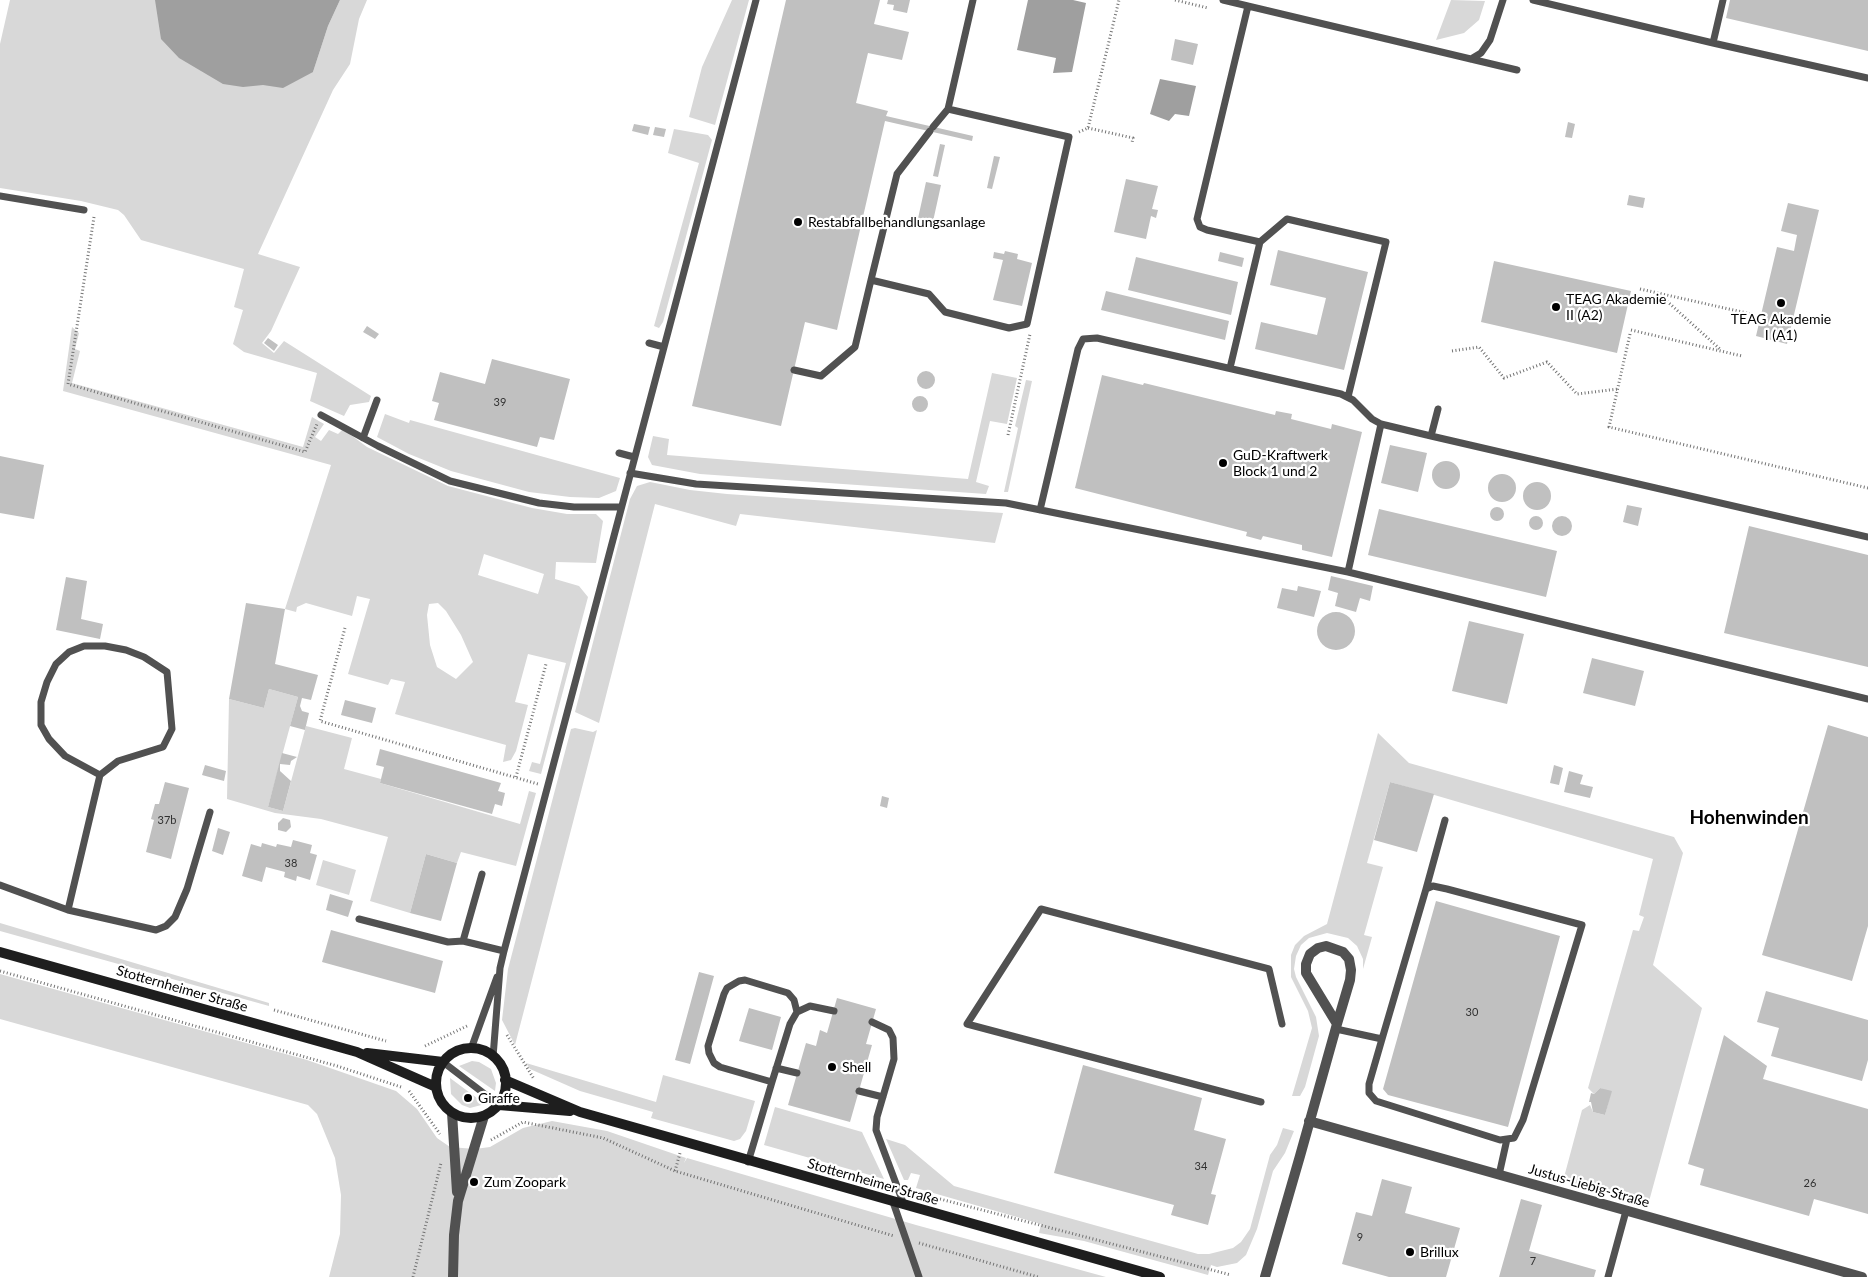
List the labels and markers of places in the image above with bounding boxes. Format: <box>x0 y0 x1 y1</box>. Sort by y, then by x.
place label: Restabfallbehandlungsanlage <box>808 214 985 230</box>
marker: Restabfallbehandlungsanlage <box>792 216 804 228</box>
place label: TEAG Akademie II (A2) <box>1566 291 1666 324</box>
marker: TEAG Akademie I (A1) <box>1775 297 1787 309</box>
marker: TEAG Akademie II (A2) <box>1550 301 1562 313</box>
place label: TEAG Akademie I (A1) <box>1731 311 1831 344</box>
place label: GuD-Kraftwerk Block 1 und 2 <box>1233 447 1328 480</box>
marker: GuD-Kraftwerk Block 1 und 2 <box>1217 457 1229 469</box>
place label: Shell <box>842 1059 871 1075</box>
marker: Shell <box>826 1061 838 1073</box>
place label: Giraffe <box>478 1090 520 1106</box>
marker: Giraffe <box>462 1092 474 1104</box>
place label: Zum Zoopark <box>484 1174 566 1190</box>
marker: Zum Zoopark <box>468 1176 480 1188</box>
place label: Brillux <box>1420 1244 1459 1260</box>
marker: Brillux <box>1404 1246 1416 1258</box>

